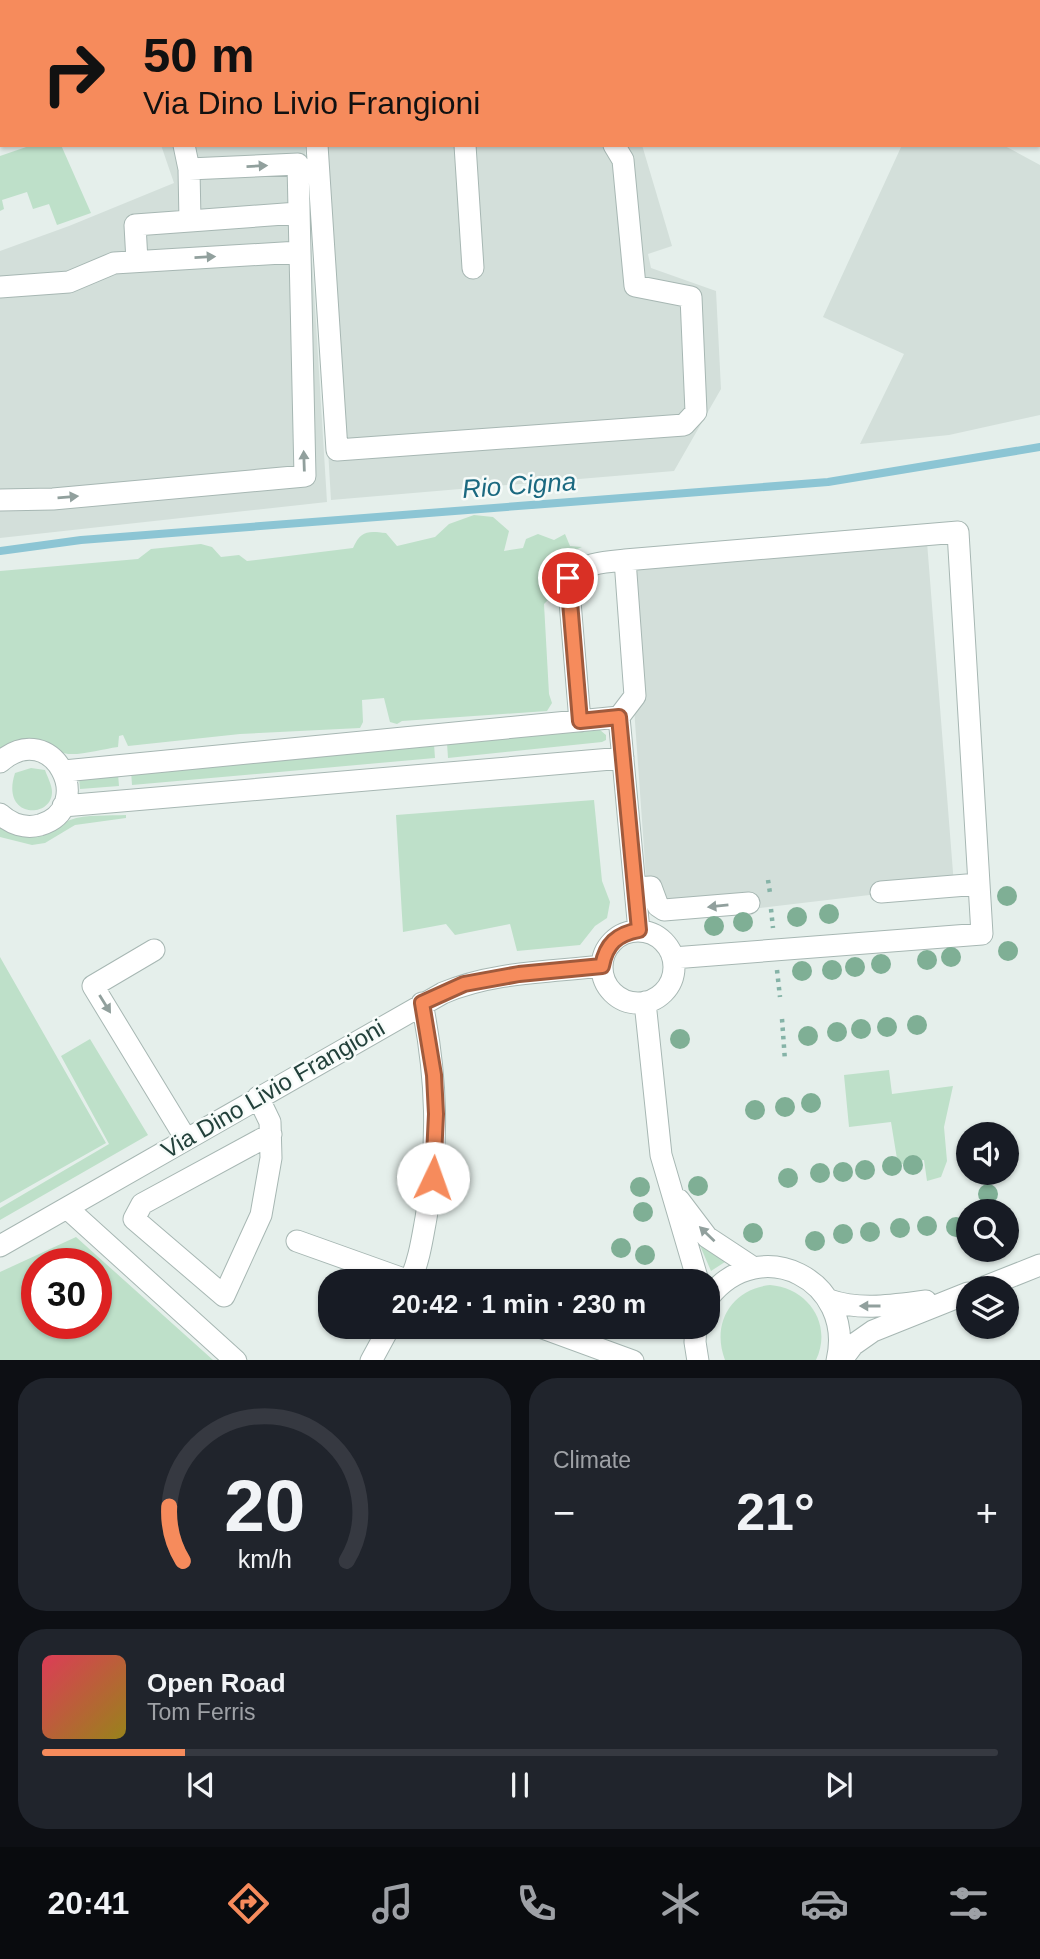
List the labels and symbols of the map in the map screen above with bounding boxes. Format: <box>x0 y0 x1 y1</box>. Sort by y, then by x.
one-way arrow <box>246 160 268 171</box>
one-way arrow <box>194 251 216 262</box>
one-way arrow <box>299 450 310 472</box>
water label: Rio Cigna <box>461 466 577 504</box>
one-way arrow <box>57 491 79 502</box>
pin <box>538 548 598 608</box>
one-way arrow <box>707 901 729 912</box>
one-way arrow <box>98 995 111 1014</box>
street label: Via Dino Livio Frangioni <box>156 1014 389 1164</box>
position arrow <box>396 1141 470 1215</box>
one-way arrow <box>699 1226 716 1243</box>
speed limit sign: 30 <box>21 1248 112 1339</box>
one-way arrow <box>858 1300 880 1312</box>

